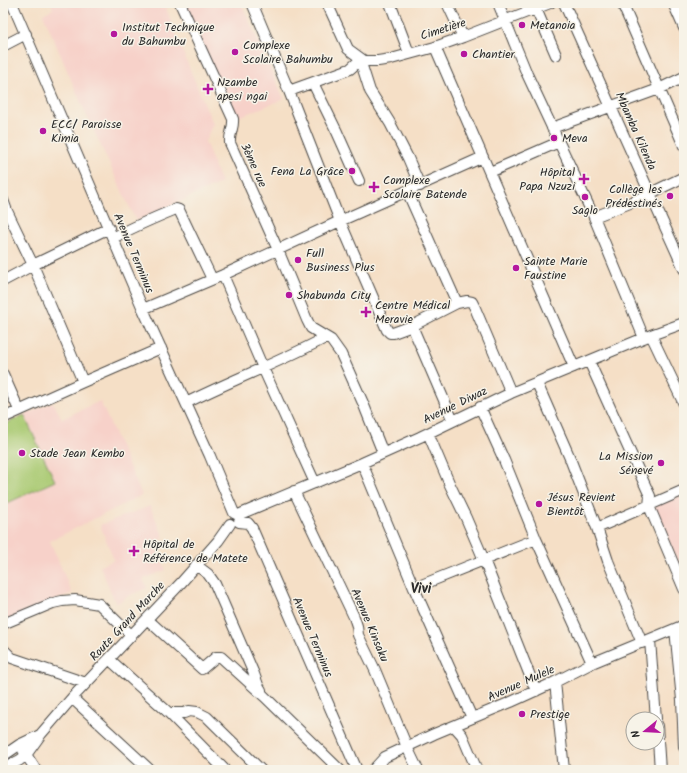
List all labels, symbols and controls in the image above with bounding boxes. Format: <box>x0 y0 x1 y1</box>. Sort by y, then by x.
street label: Cimetière <box>418 13 469 46</box>
place label: Metanoia <box>530 16 576 35</box>
place label: Institut Technique du Bahumbu <box>122 18 215 51</box>
marker: Metanoia <box>517 20 527 30</box>
marker: Institut Technique du Bahumbu <box>109 29 119 39</box>
place label: Complexe Scolaire Bahumbu <box>243 36 333 69</box>
place label: Chantier <box>472 45 516 64</box>
marker: Complexe Scolaire Bahumbu <box>230 47 240 57</box>
marker: Chantier <box>459 49 469 59</box>
place label: Nzambe apesi ngai <box>217 73 268 106</box>
marker: Nzambe apesi ngai <box>202 83 214 95</box>
street label: Mbamba Kilenda <box>610 89 661 174</box>
place label: ECC/ Paroisse Kimia <box>51 115 122 148</box>
marker: ECC/ Paroisse Kimia <box>38 126 48 136</box>
place label: Meva <box>562 129 588 148</box>
marker: Meva <box>549 133 559 143</box>
street label: 3ème rue <box>235 140 272 191</box>
place label: Fena La Grâce <box>271 162 345 181</box>
place label: Hôpital Papa Nzuzi <box>519 163 576 196</box>
marker: Fena La Grâce <box>347 166 357 176</box>
place label: Complexe Scolaire Batende <box>383 171 467 204</box>
marker: Hôpital Papa Nzuzi <box>578 173 590 185</box>
place label: Collège les Prédestinés <box>605 180 662 213</box>
marker: Complexe Scolaire Batende <box>368 181 380 193</box>
marker: Collège les Prédestinés <box>665 191 675 201</box>
marker: Saglo <box>580 192 590 202</box>
place label: Saglo <box>572 201 598 220</box>
street label: Avenue Terminus <box>108 210 159 296</box>
place label: Full Business Plus <box>306 244 375 277</box>
place label: Sainte Marie Faustine <box>524 252 588 285</box>
marker: Full Business Plus <box>293 255 303 265</box>
marker: Sainte Marie Faustine <box>511 263 521 273</box>
place label: Shabunda City <box>297 286 371 305</box>
marker: Shabunda City <box>284 290 294 300</box>
place label: Centre Médical Meravie <box>375 296 450 329</box>
marker: Centre Médical Meravie <box>360 306 372 318</box>
street label: Avenue Diwaz <box>420 382 491 429</box>
place label: Stade Jean Kembo <box>30 444 124 463</box>
place label: La Mission Sénevé <box>599 447 654 480</box>
marker: Stade Jean Kembo <box>17 448 27 458</box>
marker: La Mission Sénevé <box>656 458 666 468</box>
place label: Jésus Revient Bientôt <box>547 488 616 521</box>
marker: Jésus Revient Bientôt <box>534 499 544 509</box>
place label: Hôpital de Référence de Matete <box>143 535 248 568</box>
marker: Hôpital de Référence de Matete <box>128 545 140 557</box>
street label: Route Grand Marche <box>85 577 170 666</box>
district label: Vivi <box>411 578 432 600</box>
street label: Avenue Kinsaku <box>345 585 394 665</box>
street label: Avenue Terminus <box>287 594 338 680</box>
street label: Avenue Mulele <box>484 660 559 707</box>
place label: Prestige <box>530 705 570 724</box>
marker: Prestige <box>517 709 527 719</box>
north arrow <box>625 711 665 751</box>
text: N <box>627 728 646 740</box>

